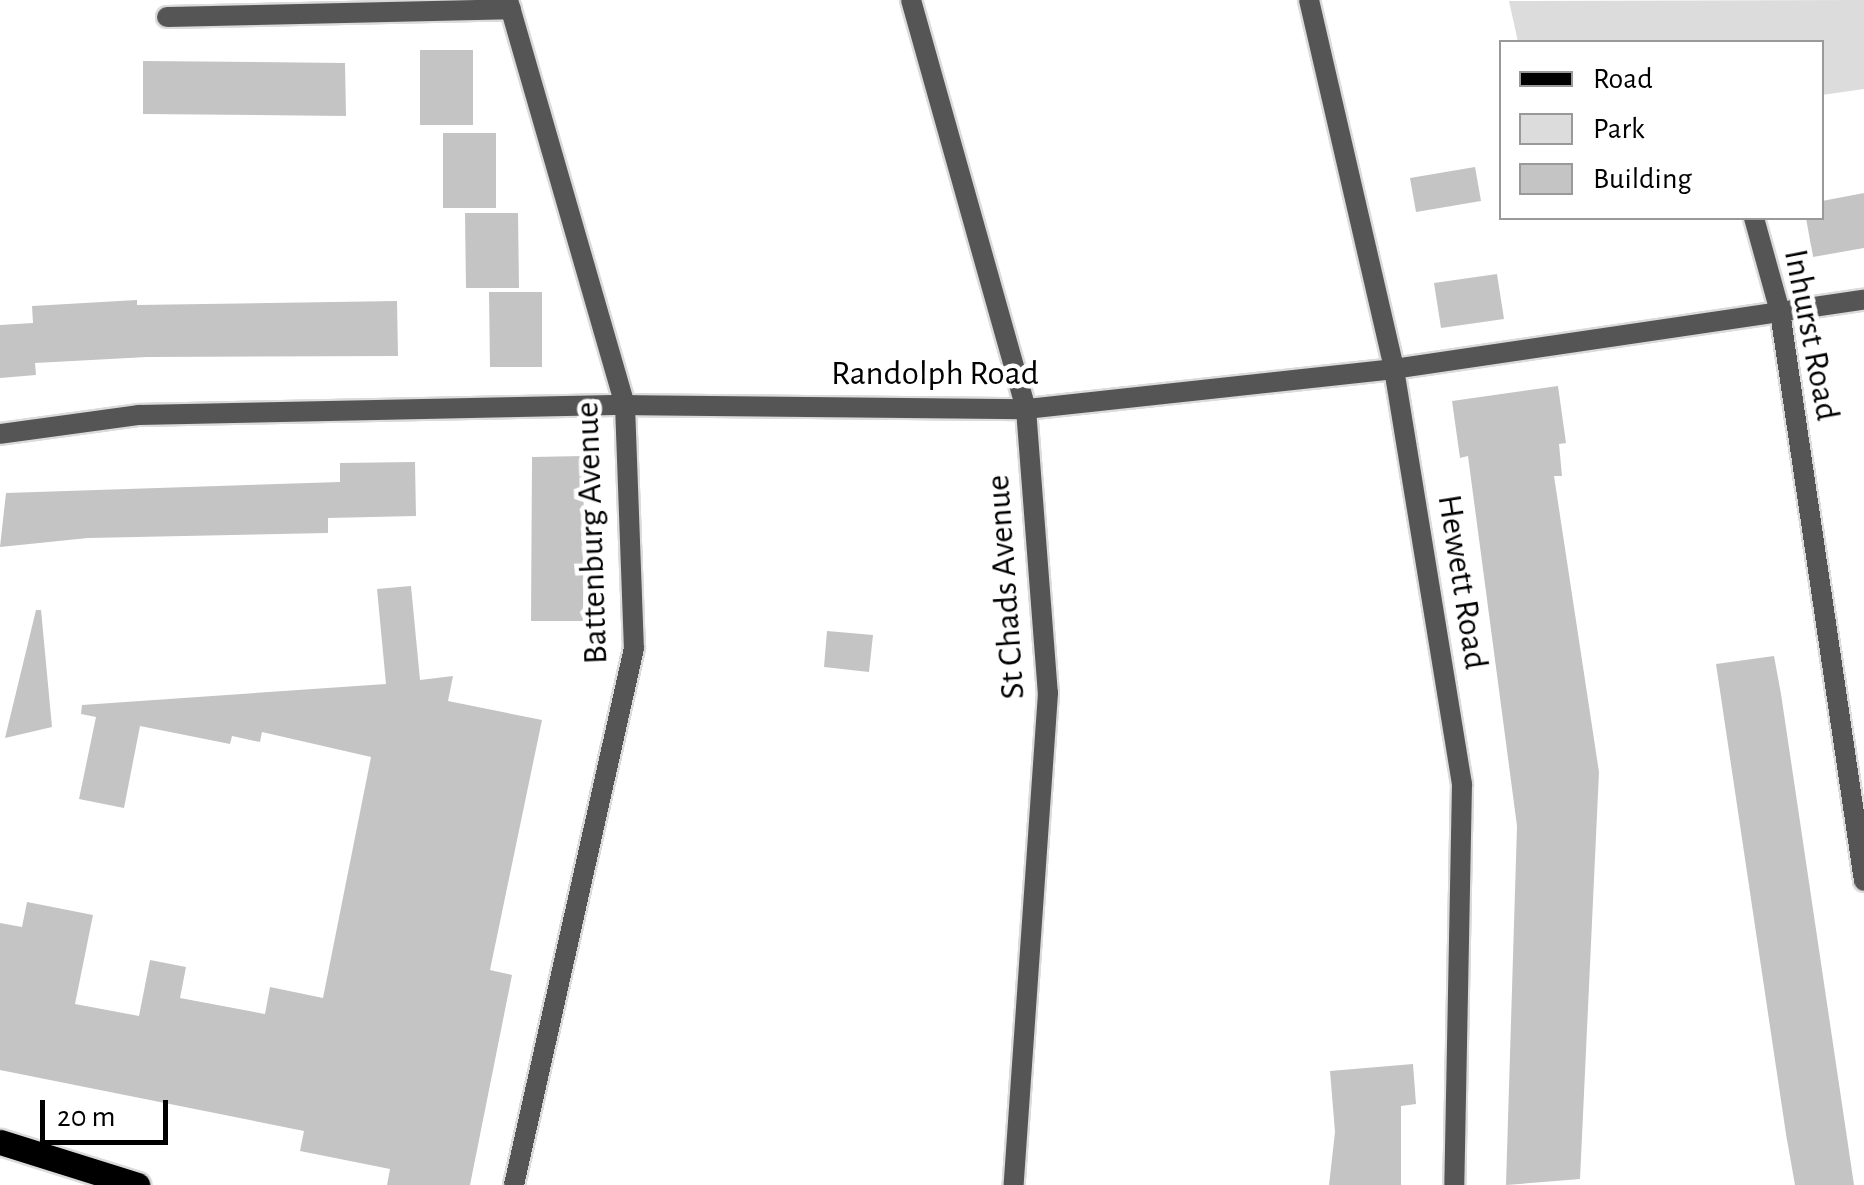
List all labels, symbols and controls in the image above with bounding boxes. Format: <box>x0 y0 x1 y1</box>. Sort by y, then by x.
legend <box>1499 40 1824 220</box>
text: Road <box>1593 64 1653 94</box>
text: Park <box>1593 114 1645 144</box>
text: Building <box>1593 164 1692 194</box>
street label: Inhurst Road <box>1774 246 1848 424</box>
street label: Randolph Road <box>831 353 1039 395</box>
street label: Battenburg Avenue <box>566 401 618 665</box>
street label: St Chads Avenue <box>977 473 1035 701</box>
street label: Hewett Road <box>1427 492 1497 672</box>
scale bar <box>45 1080 172 1142</box>
text: 20 m <box>57 1102 115 1132</box>

